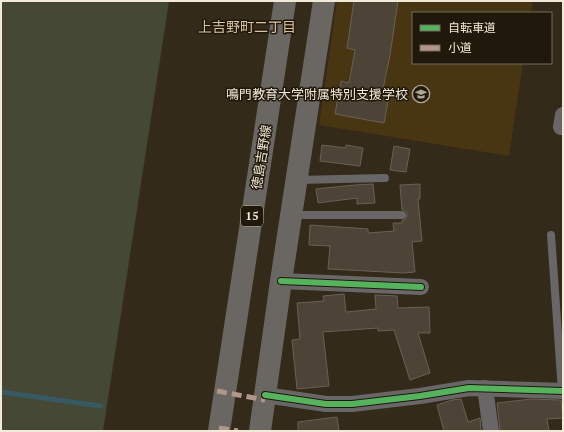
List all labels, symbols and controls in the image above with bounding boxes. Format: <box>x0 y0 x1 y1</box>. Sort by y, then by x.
legend <box>412 12 552 64</box>
district label: 上吉野町二丁目 <box>198 17 296 36</box>
text: 自転車道 <box>448 20 496 35</box>
text: 小道 <box>448 40 472 55</box>
school or university icon: 鳴門教育大学附属特別支援学校 <box>411 84 431 104</box>
place label: 鳴門教育大学附属特別支援学校 <box>226 85 408 103</box>
street label: 徳島吉野線 <box>247 123 275 191</box>
road number: 15 <box>241 206 263 226</box>

